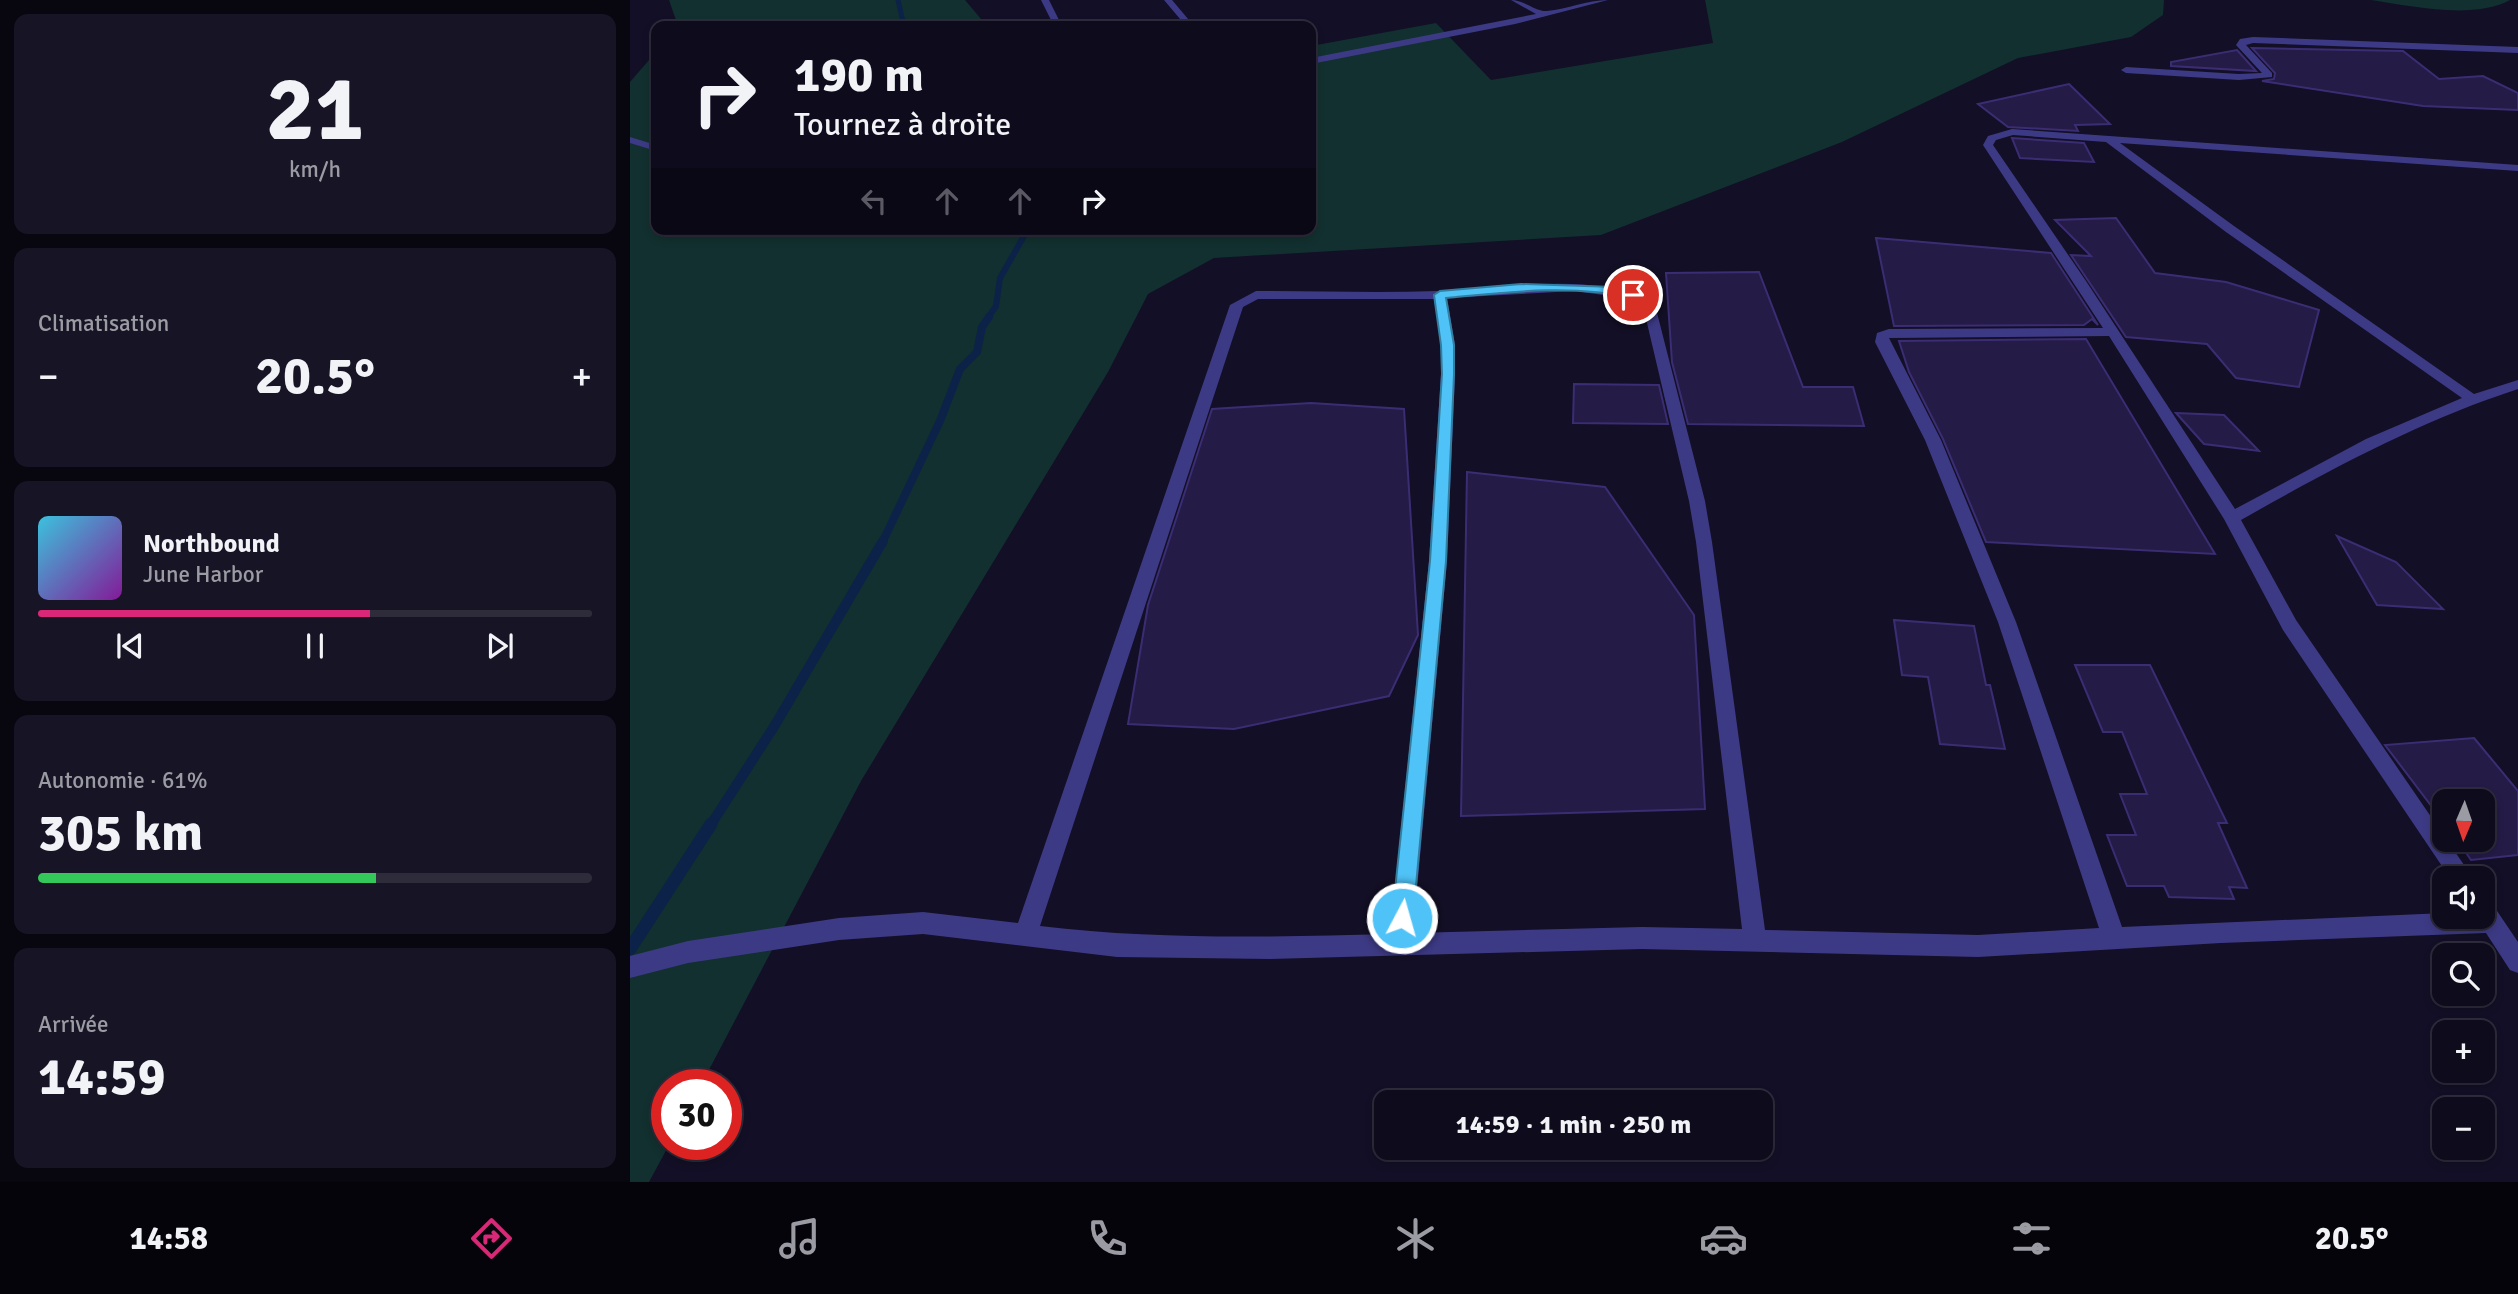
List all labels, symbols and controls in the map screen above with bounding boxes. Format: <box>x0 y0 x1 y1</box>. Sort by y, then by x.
text: 190 m <box>794 45 924 105</box>
icon: right <box>679 49 770 140</box>
text: 21 <box>266 53 364 166</box>
text: Tournez à droite <box>794 105 1011 144</box>
text: km/h <box>289 155 341 184</box>
icon: left <box>855 182 893 220</box>
icon: ahead <box>928 182 966 220</box>
icon: ahead <box>1001 182 1039 220</box>
icon: right <box>1074 182 1112 220</box>
pin <box>1603 265 1663 325</box>
icon: arrive <box>1614 276 1652 314</box>
text: Climatisation <box>38 309 169 338</box>
text: 20.5° <box>255 344 375 408</box>
text: − <box>38 353 59 400</box>
text: + <box>571 353 592 400</box>
text: Northbound <box>143 528 280 560</box>
text: June Harbor <box>143 560 263 589</box>
icon: previous <box>111 627 149 665</box>
icon: pause <box>296 627 334 665</box>
icon: next <box>481 627 519 665</box>
text: Autonomie · 61% <box>38 766 208 795</box>
north arrow <box>2432 789 2496 852</box>
map controls <box>2432 789 2495 1160</box>
text: 305 km <box>38 801 203 865</box>
button: sound <box>2432 866 2495 929</box>
position arrow <box>1365 881 1439 955</box>
button: search <box>2432 943 2495 1006</box>
text: Arrivée <box>38 1010 109 1039</box>
button: + <box>2432 1020 2495 1083</box>
text: 14:59 <box>38 1045 166 1109</box>
speed limit sign: 30 <box>651 1069 742 1160</box>
button: − <box>2432 1097 2495 1160</box>
text: 14:59 · 1 min · 250 m <box>1456 1109 1691 1141</box>
icon: directions <box>467 1214 516 1263</box>
icon: music <box>775 1214 824 1263</box>
icon: phone <box>1083 1214 1132 1263</box>
icon: climate <box>1391 1214 1440 1263</box>
icon: car <box>1699 1214 1748 1263</box>
icon: filters <box>2007 1214 2056 1263</box>
text: 14:58 <box>129 1219 208 1258</box>
text: 20.5° <box>2315 1219 2389 1258</box>

